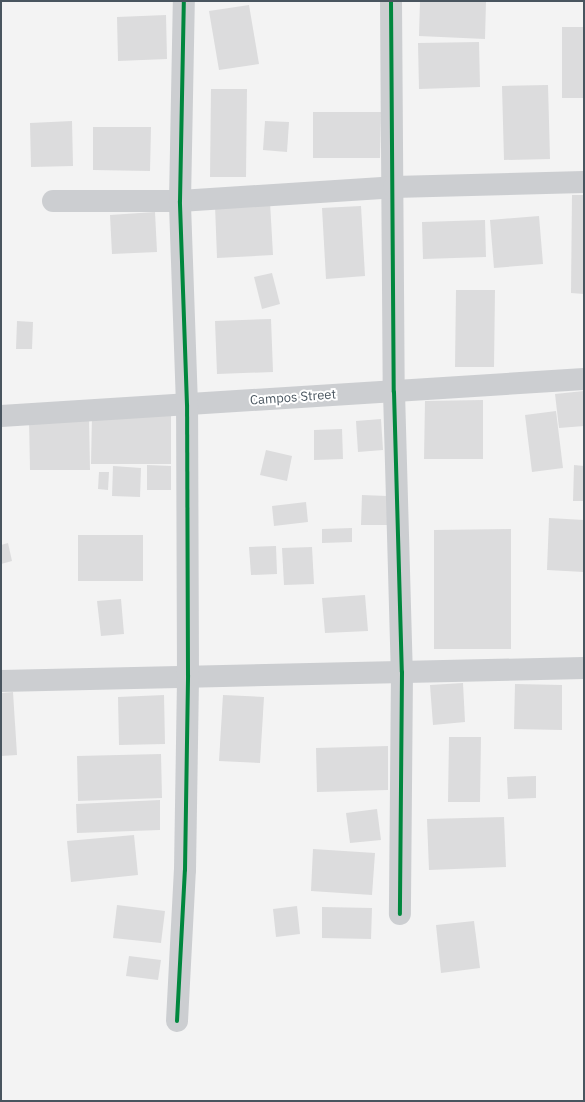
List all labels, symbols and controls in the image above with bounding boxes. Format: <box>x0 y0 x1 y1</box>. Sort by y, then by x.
street label: Campos Street <box>249 387 337 409</box>

